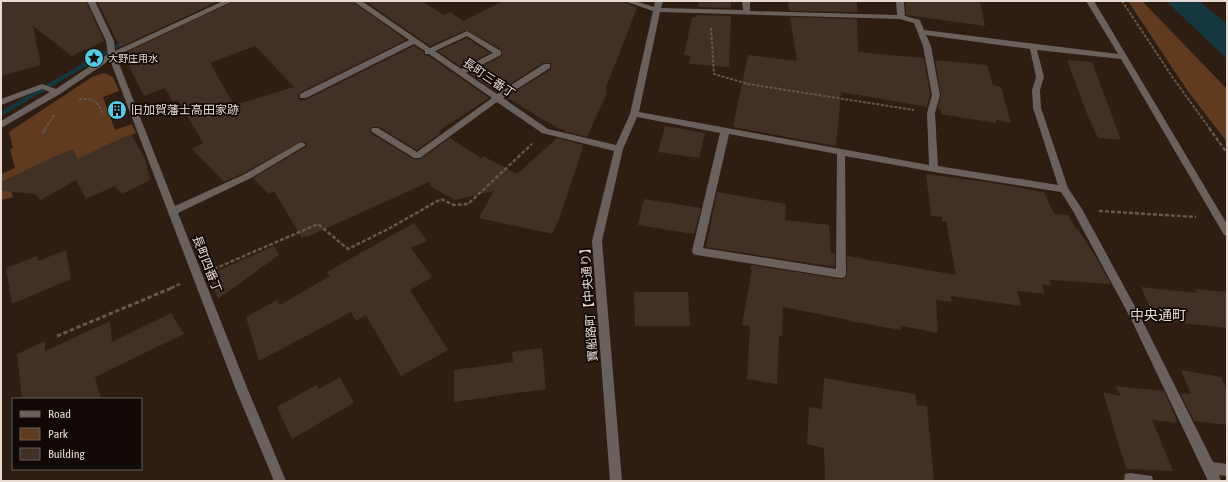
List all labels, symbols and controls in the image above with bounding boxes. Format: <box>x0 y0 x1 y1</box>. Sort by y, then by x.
place icon: 大野庄用水 <box>83 47 105 69</box>
place label: 大野庄用水 <box>108 53 158 64</box>
street label: 長町三番丁 <box>460 55 518 101</box>
building icon: 旧加賀藩士高田家跡 <box>106 99 128 121</box>
place label: 旧加賀藩士高田家跡 <box>131 103 239 117</box>
street label: 長町四番丁 <box>190 233 224 295</box>
street label: 寶船路町【中央通り】 <box>578 242 600 362</box>
district label: 中央通町 <box>1130 307 1186 323</box>
legend <box>12 398 142 470</box>
text: Road <box>48 407 71 421</box>
text: Park <box>48 427 69 441</box>
text: Building <box>48 447 86 461</box>

